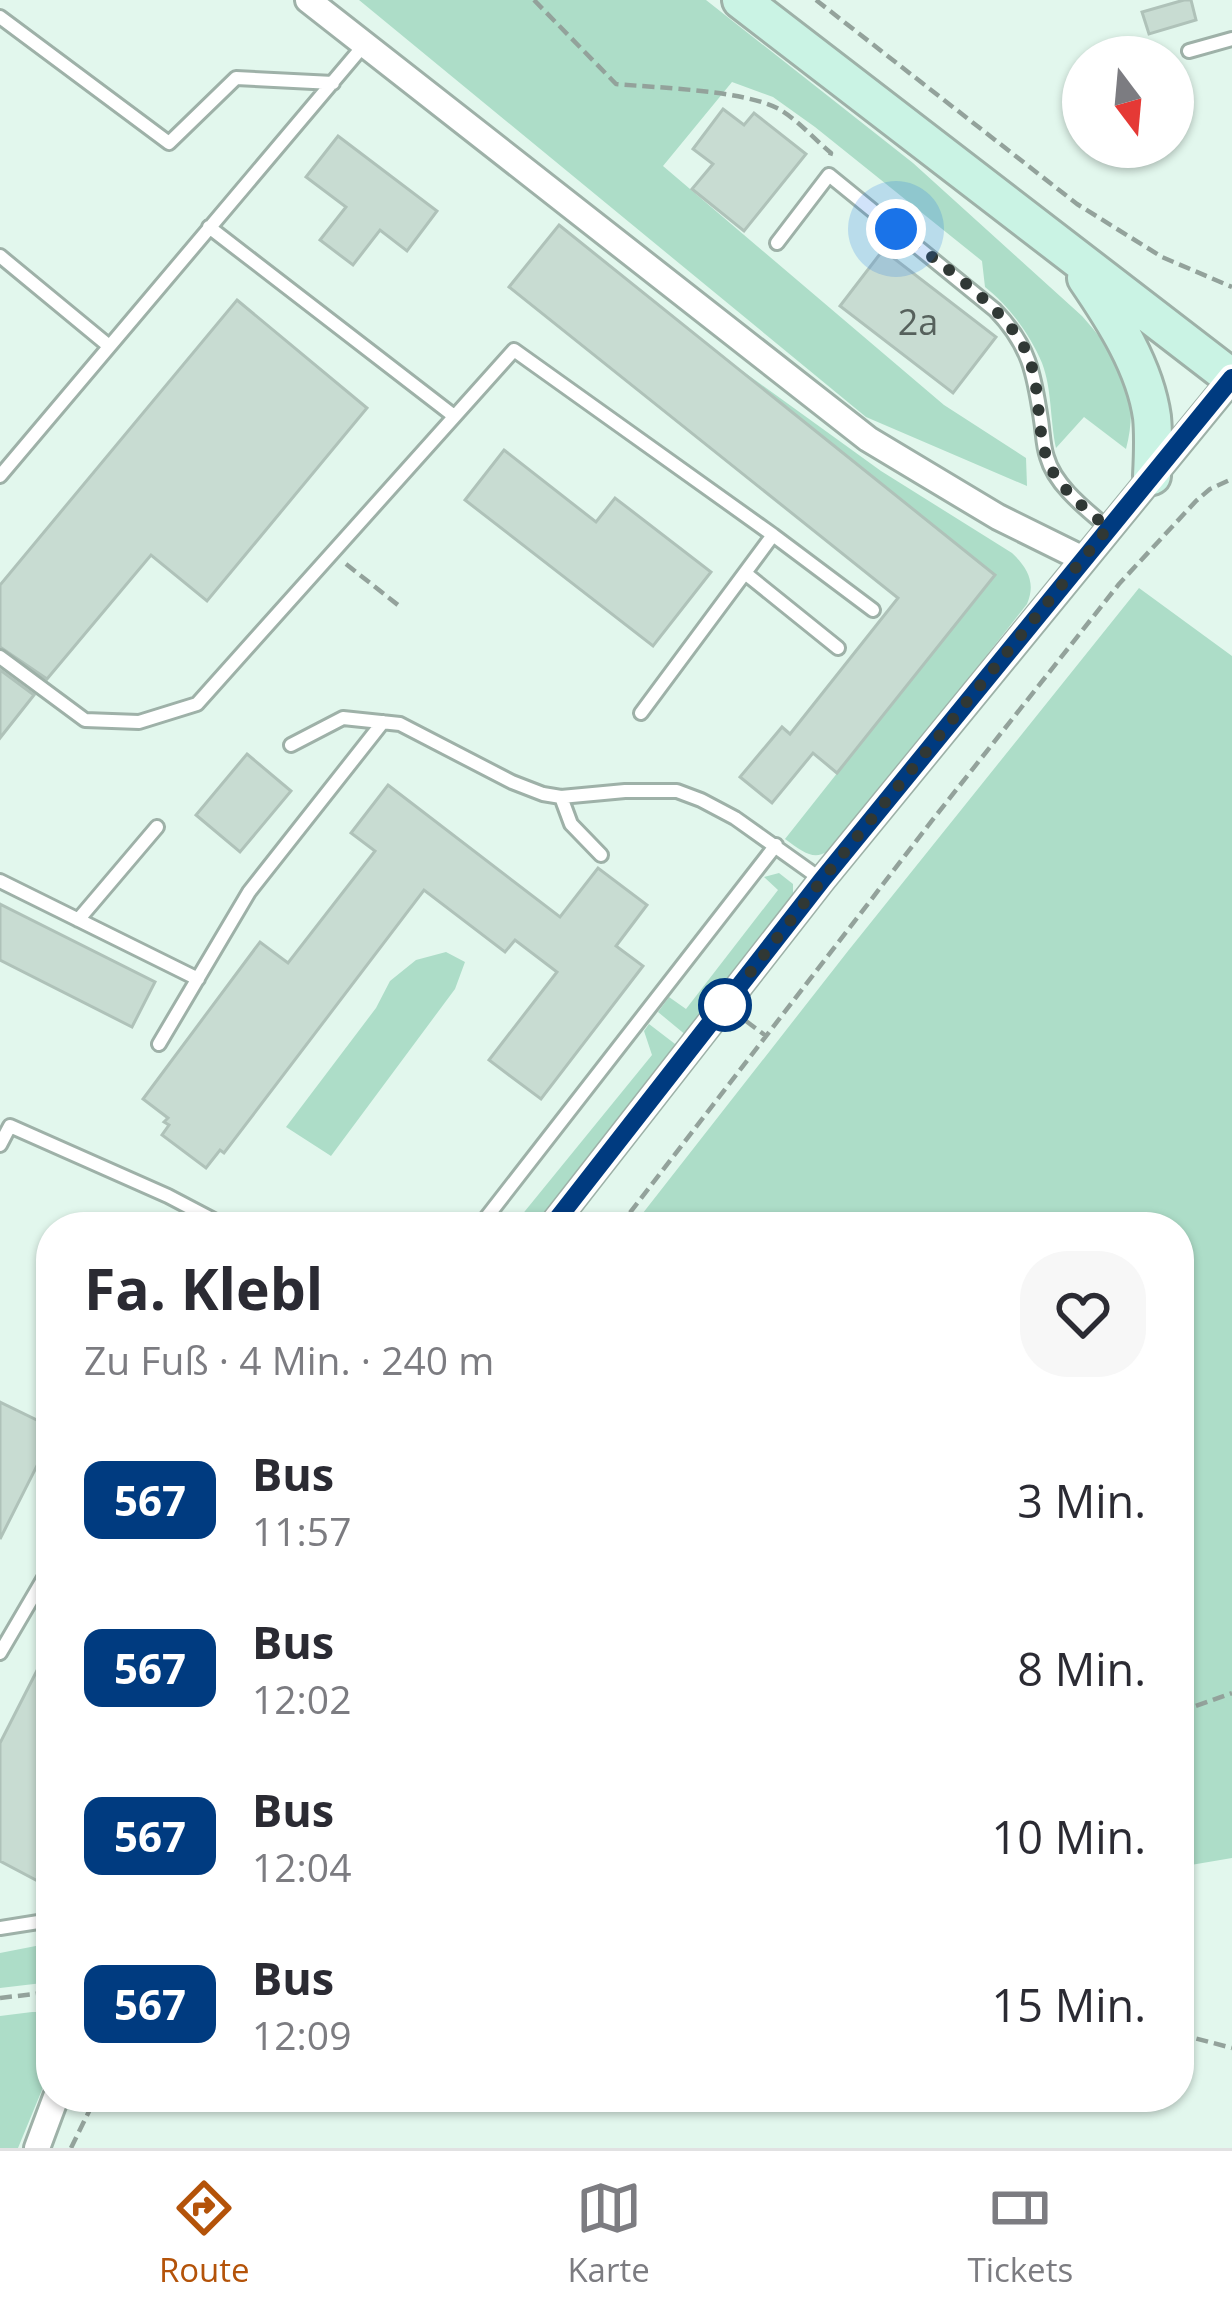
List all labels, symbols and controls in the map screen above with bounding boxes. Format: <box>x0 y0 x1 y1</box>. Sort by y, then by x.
north arrow <box>1062 36 1194 168</box>
map controls <box>1062 36 1194 168</box>
your location <box>866 199 926 259</box>
house number: 2a <box>898 297 938 346</box>
unlabelled marker <box>700 980 750 1030</box>
text: Fa. Klebl <box>84 1249 323 1327</box>
button: heart <box>1020 1251 1146 1377</box>
text: Zu Fuß · 4 Min. · 240 m <box>84 1333 494 1386</box>
text: Bus <box>252 1443 334 1504</box>
text: 3 Min. <box>1017 1470 1146 1531</box>
text: 567 <box>114 1471 186 1528</box>
text: 11:57 <box>252 1504 351 1557</box>
text: Bus <box>252 1611 334 1672</box>
text: 8 Min. <box>1017 1638 1146 1699</box>
text: 567 <box>114 1639 186 1696</box>
text: 12:02 <box>252 1672 351 1725</box>
text: Bus <box>252 1779 334 1840</box>
text: 10 Min. <box>992 1806 1146 1867</box>
text: 567 <box>114 1807 186 1864</box>
text: 12:04 <box>252 1840 351 1893</box>
text: Bus <box>252 1947 334 2008</box>
text: 15 Min. <box>992 1974 1146 2035</box>
text: 567 <box>114 1975 186 2032</box>
text: 12:09 <box>252 2008 351 2061</box>
tab: Route <box>159 2175 250 2292</box>
tab: Karte <box>567 2175 650 2292</box>
tab: Tickets <box>967 2175 1073 2292</box>

